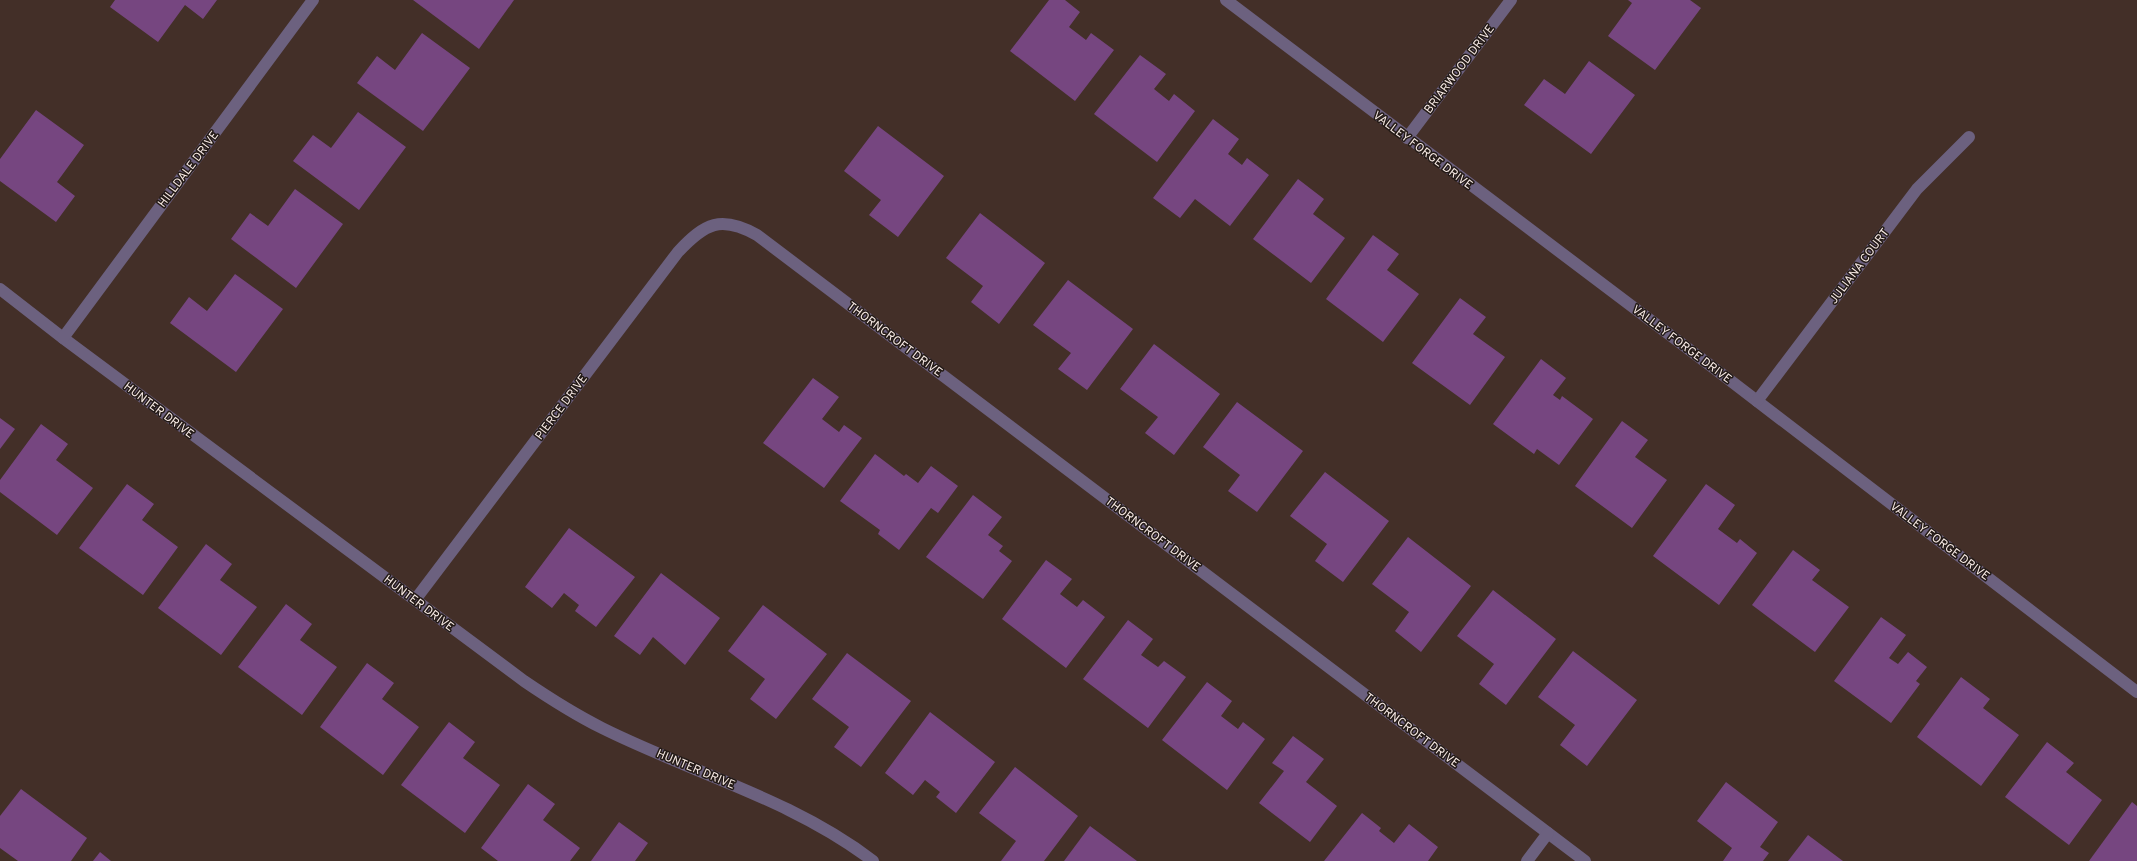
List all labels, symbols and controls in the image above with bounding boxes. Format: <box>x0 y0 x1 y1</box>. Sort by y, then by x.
street label: BRIARWOOD DRIVE <box>1421 22 1499 117</box>
street label: VALLEY FORGE DRIVE <box>1369 108 1476 194</box>
street label: HILLDALE DRIVE <box>155 128 223 211</box>
street label: JULIANA COURT <box>1826 226 1893 308</box>
street label: THORNCROFT DRIVE <box>844 299 945 381</box>
street label: VALLEY FORGE DRIVE <box>1628 302 1735 388</box>
street label: PIERCE DRIVE <box>532 372 592 443</box>
street label: HUNTER DRIVE <box>120 379 197 443</box>
street label: THORNCROFT DRIVE <box>1102 494 1203 576</box>
street label: VALLEY FORGE DRIVE <box>1886 499 1993 585</box>
street label: HUNTER DRIVE <box>380 572 457 636</box>
street label: THORNCROFT DRIVE <box>1361 690 1462 772</box>
street label: HUNTER DRIVE <box>654 746 738 794</box>

